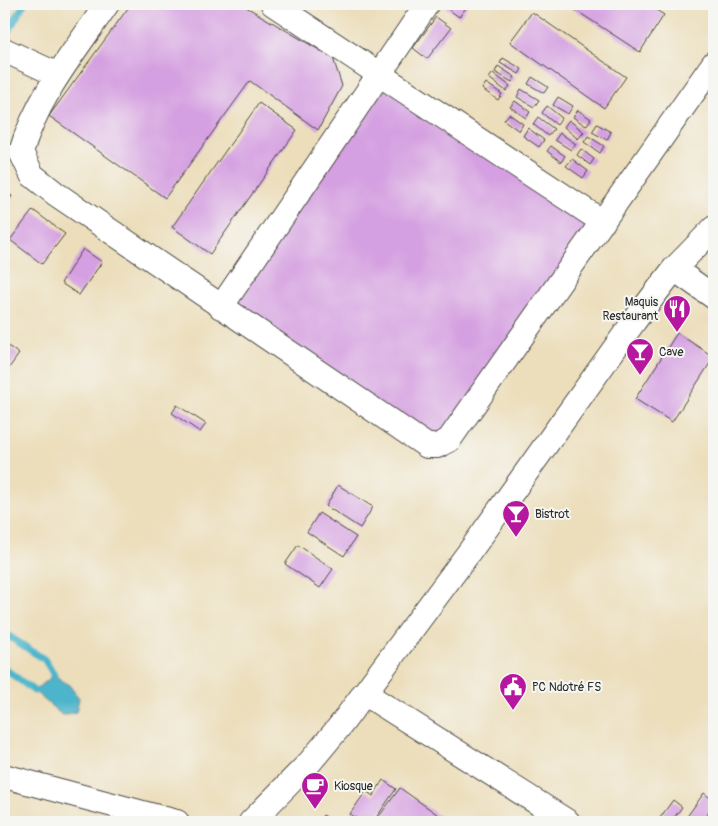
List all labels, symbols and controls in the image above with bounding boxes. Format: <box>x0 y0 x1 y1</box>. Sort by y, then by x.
restaurant icon: Maquis Restaurant <box>662 294 692 333</box>
place label: Maquis Restaurant <box>603 295 659 324</box>
bar icon: Cave <box>625 337 655 376</box>
place label: Cave <box>659 345 683 360</box>
bar icon: Bistrot <box>501 499 531 538</box>
place label: Bistrot <box>535 507 570 522</box>
public building icon: PC Ndotré FS <box>498 672 528 711</box>
place label: PC Ndotré FS <box>532 680 601 695</box>
cafe icon: Kiosque <box>300 771 330 810</box>
place label: Kiosque <box>334 779 373 794</box>

